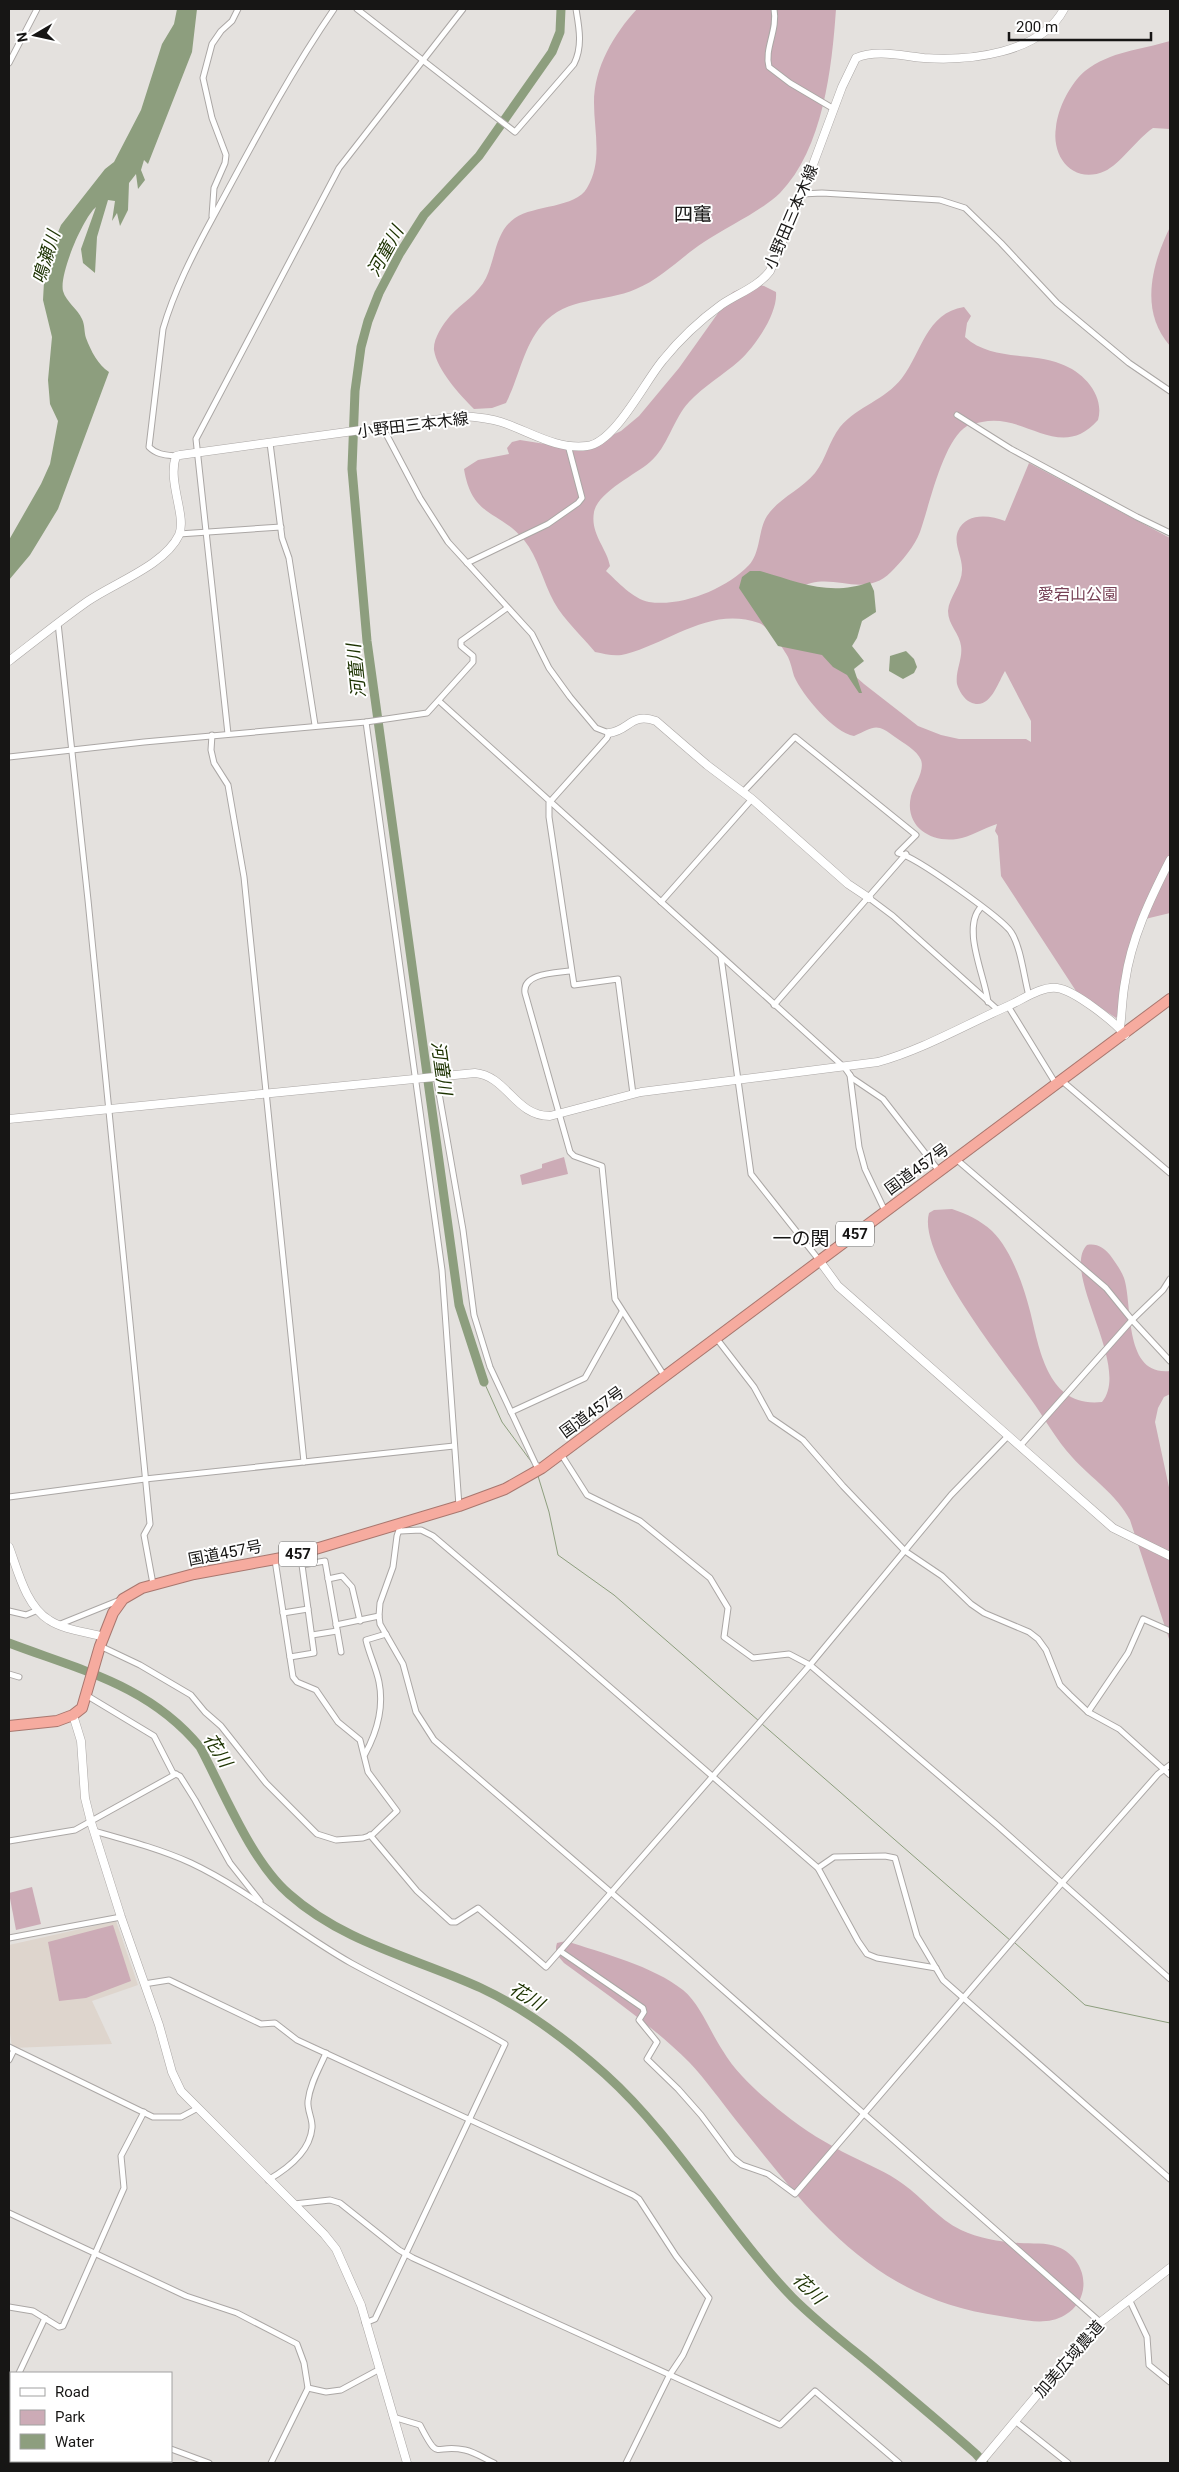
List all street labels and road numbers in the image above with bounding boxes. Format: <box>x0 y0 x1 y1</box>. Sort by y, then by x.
street label: 小野田三本木線 <box>760 162 822 272</box>
street label: 小野田三本木線 <box>356 409 470 441</box>
street label: 国道457号 <box>881 1139 953 1199</box>
road number: 457 <box>836 1222 874 1246</box>
street label: 国道457号 <box>556 1382 628 1442</box>
street label: 国道457号 <box>186 1537 264 1569</box>
road number: 457 <box>279 1542 317 1566</box>
street label: 加美広域農道 <box>1030 2317 1108 2401</box>

